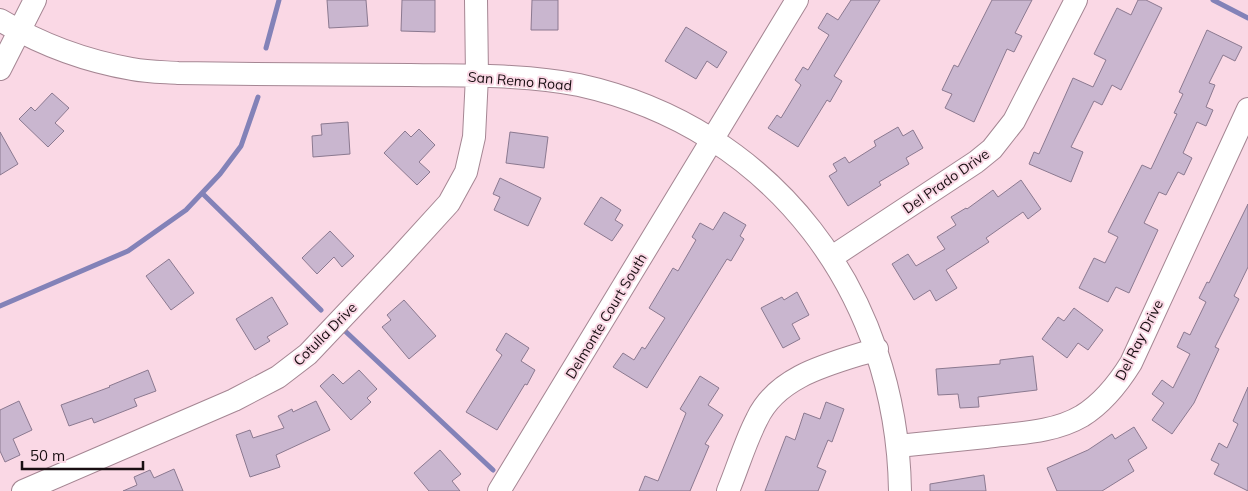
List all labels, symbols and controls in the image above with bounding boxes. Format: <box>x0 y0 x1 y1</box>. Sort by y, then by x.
street label: San Remo Road <box>467 67 573 95</box>
street label: Del Prado Drive <box>899 145 993 217</box>
street label: Delmonte Court South <box>561 250 651 382</box>
street label: Del Ray Drive <box>1111 297 1167 383</box>
street label: Cotulla Drive <box>289 298 361 370</box>
scale bar <box>22 438 144 470</box>
text: 50 m <box>30 446 65 465</box>

